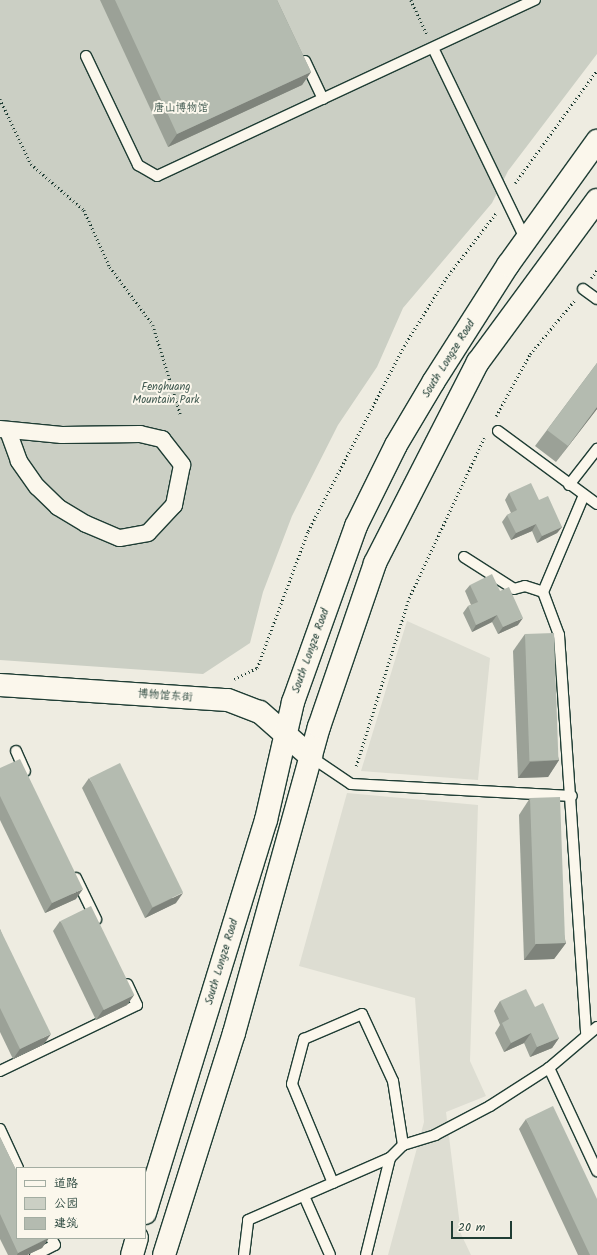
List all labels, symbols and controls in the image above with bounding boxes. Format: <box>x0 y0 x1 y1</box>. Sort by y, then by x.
park label: 唐山博物馆 <box>154 101 208 115</box>
street label: South Longze Road <box>420 318 478 400</box>
park label: Fenghuang Mountain Park <box>132 381 200 407</box>
street label: South Longze Road <box>290 607 332 695</box>
street label: 博物馆东街 <box>137 687 193 705</box>
street label: South Longze Road <box>203 918 241 1006</box>
legend <box>16 1167 146 1239</box>
text: 道路 <box>54 1174 78 1193</box>
text: 公园 <box>54 1194 78 1213</box>
scale bar <box>453 1213 514 1239</box>
text: 建筑 <box>54 1214 78 1233</box>
text: 20 m <box>458 1218 485 1237</box>

